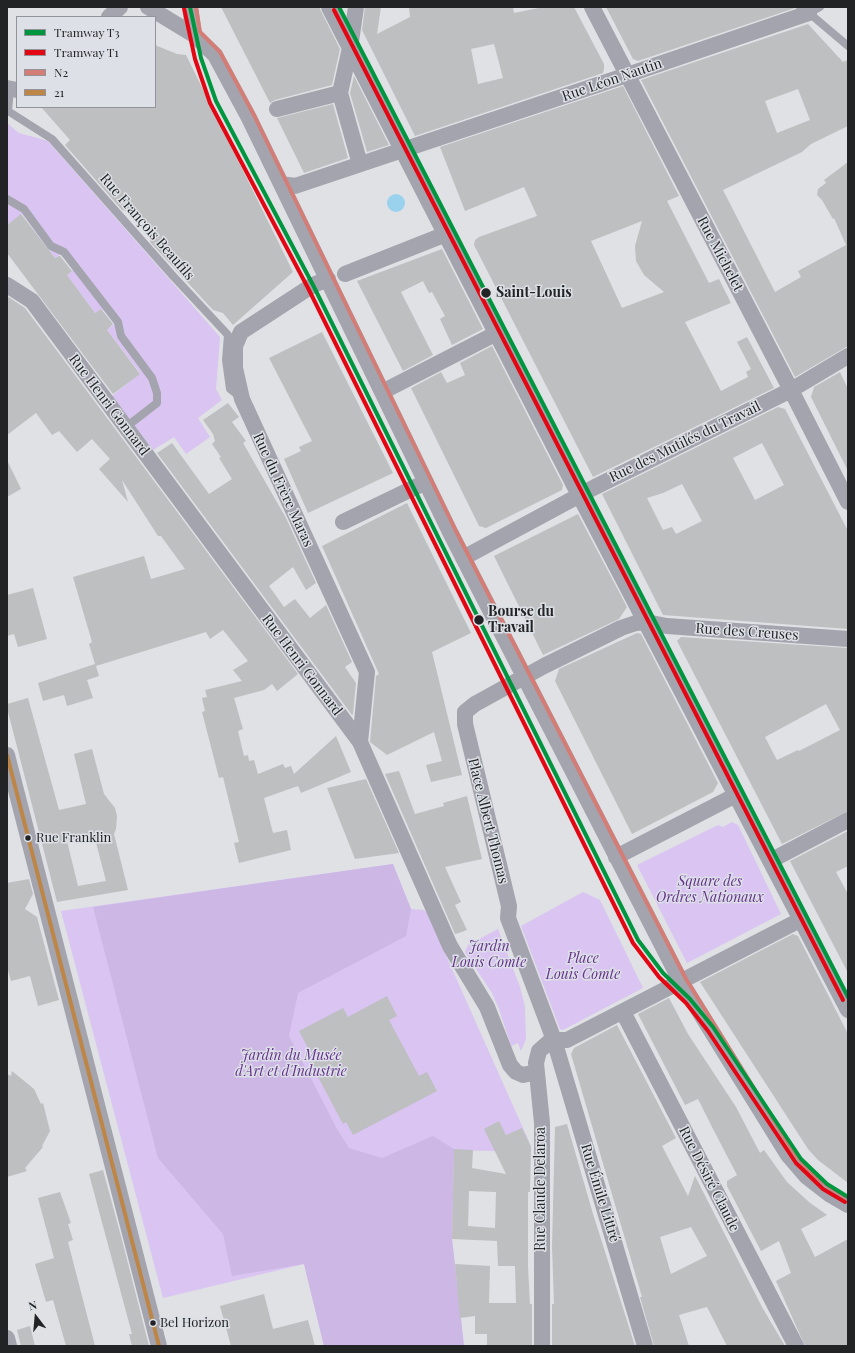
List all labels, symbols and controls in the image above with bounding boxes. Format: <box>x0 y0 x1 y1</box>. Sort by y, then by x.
legend <box>16 16 156 108</box>
text: Tramway T3 <box>54 24 120 40</box>
text: Tramway T1 <box>54 44 119 60</box>
street label: Rue Léon Nautin <box>560 55 664 105</box>
text: N2 <box>54 64 68 80</box>
text: 21 <box>54 84 64 100</box>
street label: Rue François Beaufils <box>96 170 198 284</box>
street label: Rue Michelet <box>693 214 747 294</box>
place label: Saint-Louis <box>496 285 572 301</box>
marker: Saint-Louis <box>479 286 493 300</box>
street label: Rue Henri Gonnard <box>65 351 153 459</box>
street label: Rue des Mutilés du Travail <box>607 398 763 486</box>
street label: Rue du Frère Maras <box>249 430 317 550</box>
place label: Bourse du Travail <box>488 604 554 636</box>
street label: Rue Henri Gonnard <box>258 611 346 719</box>
marker: Bourse du Travail <box>472 613 486 627</box>
street label: Rue des Creuses <box>695 620 799 644</box>
street label: Place Albert Thomas <box>464 756 512 886</box>
place label: Rue Franklin <box>36 830 111 846</box>
marker: Rue Franklin <box>23 833 33 843</box>
park label: Square des Ordres Nationaux <box>656 874 764 906</box>
park label: Jardin Louis Comte <box>452 939 526 972</box>
park label: Place Louis Comte <box>546 951 620 984</box>
park label: Jardin du Musée d'Art et d'Industrie <box>235 1048 347 1080</box>
street label: Rue Désiré Claude <box>675 1124 743 1234</box>
street label: Rue Claude Delaroa <box>533 1127 549 1251</box>
street label: Rue Émile Littré <box>577 1142 623 1244</box>
north arrow <box>16 1297 56 1337</box>
text: N <box>27 1297 38 1313</box>
place label: Bel Horizon <box>160 1315 229 1331</box>
marker: Bel Horizon <box>148 1318 158 1328</box>

